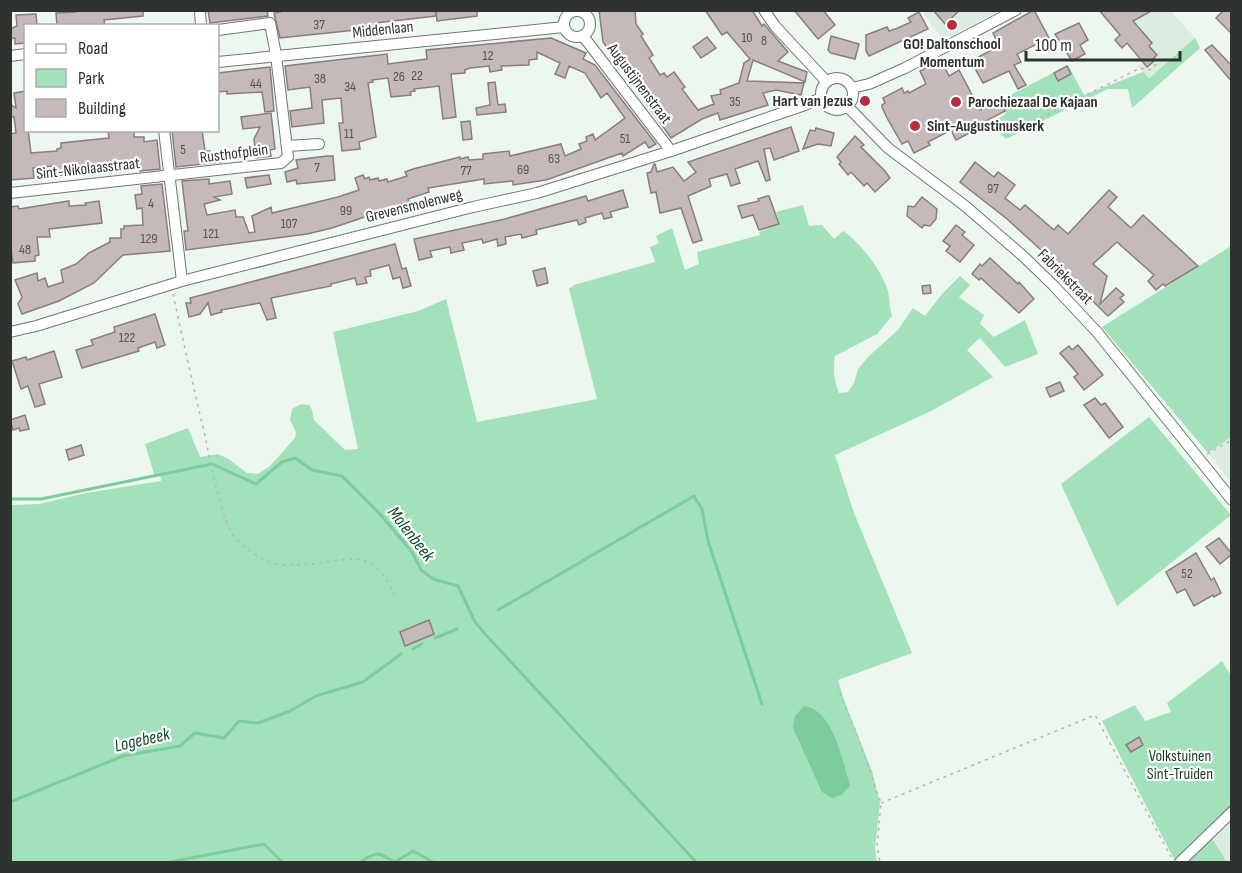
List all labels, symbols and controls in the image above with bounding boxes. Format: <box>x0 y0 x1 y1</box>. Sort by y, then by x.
house number: 37 <box>313 16 325 33</box>
street label: Middenlaan <box>352 17 414 43</box>
marker: GO! Daltonschool Momentum <box>945 18 959 32</box>
legend <box>24 24 219 132</box>
scale bar <box>1026 24 1180 62</box>
house number: 10 <box>741 29 753 46</box>
house number: 8 <box>761 32 767 49</box>
place label: GO! Daltonschool Momentum <box>903 35 1001 72</box>
text: 100 m <box>1035 35 1072 56</box>
text: Road <box>78 38 108 59</box>
street label: Augustijnenstraat <box>602 39 675 128</box>
house number: 12 <box>483 47 494 64</box>
house number: 22 <box>411 67 423 84</box>
text: Park <box>78 68 104 89</box>
house number: 26 <box>393 68 405 85</box>
house number: 38 <box>314 70 326 87</box>
house number: 44 <box>250 75 262 92</box>
house number: 34 <box>344 78 356 95</box>
place label: Hart van Jezus <box>773 92 853 111</box>
house number: 35 <box>729 93 741 110</box>
place label: Parochiezaal De Kajaan <box>968 93 1098 112</box>
marker: Hart van Jezus <box>858 94 872 108</box>
marker: Parochiezaal De Kajaan <box>949 95 963 109</box>
text: Building <box>78 98 126 119</box>
place label: Sint-Augustinuskerk <box>927 117 1044 136</box>
marker: Sint-Augustinuskerk <box>908 119 922 133</box>
house number: 11 <box>344 125 354 142</box>
house number: 51 <box>620 130 630 147</box>
street label: Rusthofplein <box>199 140 269 168</box>
house number: 5 <box>180 141 186 158</box>
house number: 63 <box>548 150 560 167</box>
street label: Sint-Nikolaasstraat <box>35 154 141 184</box>
house number: 7 <box>314 159 320 176</box>
house number: 69 <box>517 161 529 178</box>
house number: 77 <box>460 162 472 179</box>
house number: 97 <box>987 180 999 197</box>
street label: Grevensmolenweg <box>364 185 464 227</box>
house number: 4 <box>148 195 154 212</box>
house number: 99 <box>340 202 352 219</box>
house number: 107 <box>281 215 298 232</box>
house number: 121 <box>203 225 219 242</box>
house number: 129 <box>140 230 158 247</box>
house number: 48 <box>19 241 31 258</box>
street label: Fabriekstraat <box>1033 245 1097 309</box>
house number: 122 <box>119 329 136 346</box>
water label: Molenbeek <box>383 502 440 567</box>
house number: 52 <box>1181 565 1193 582</box>
water label: Logebeek <box>112 723 173 757</box>
park label: Volkstuinen Sint-Truiden <box>1147 747 1213 784</box>

